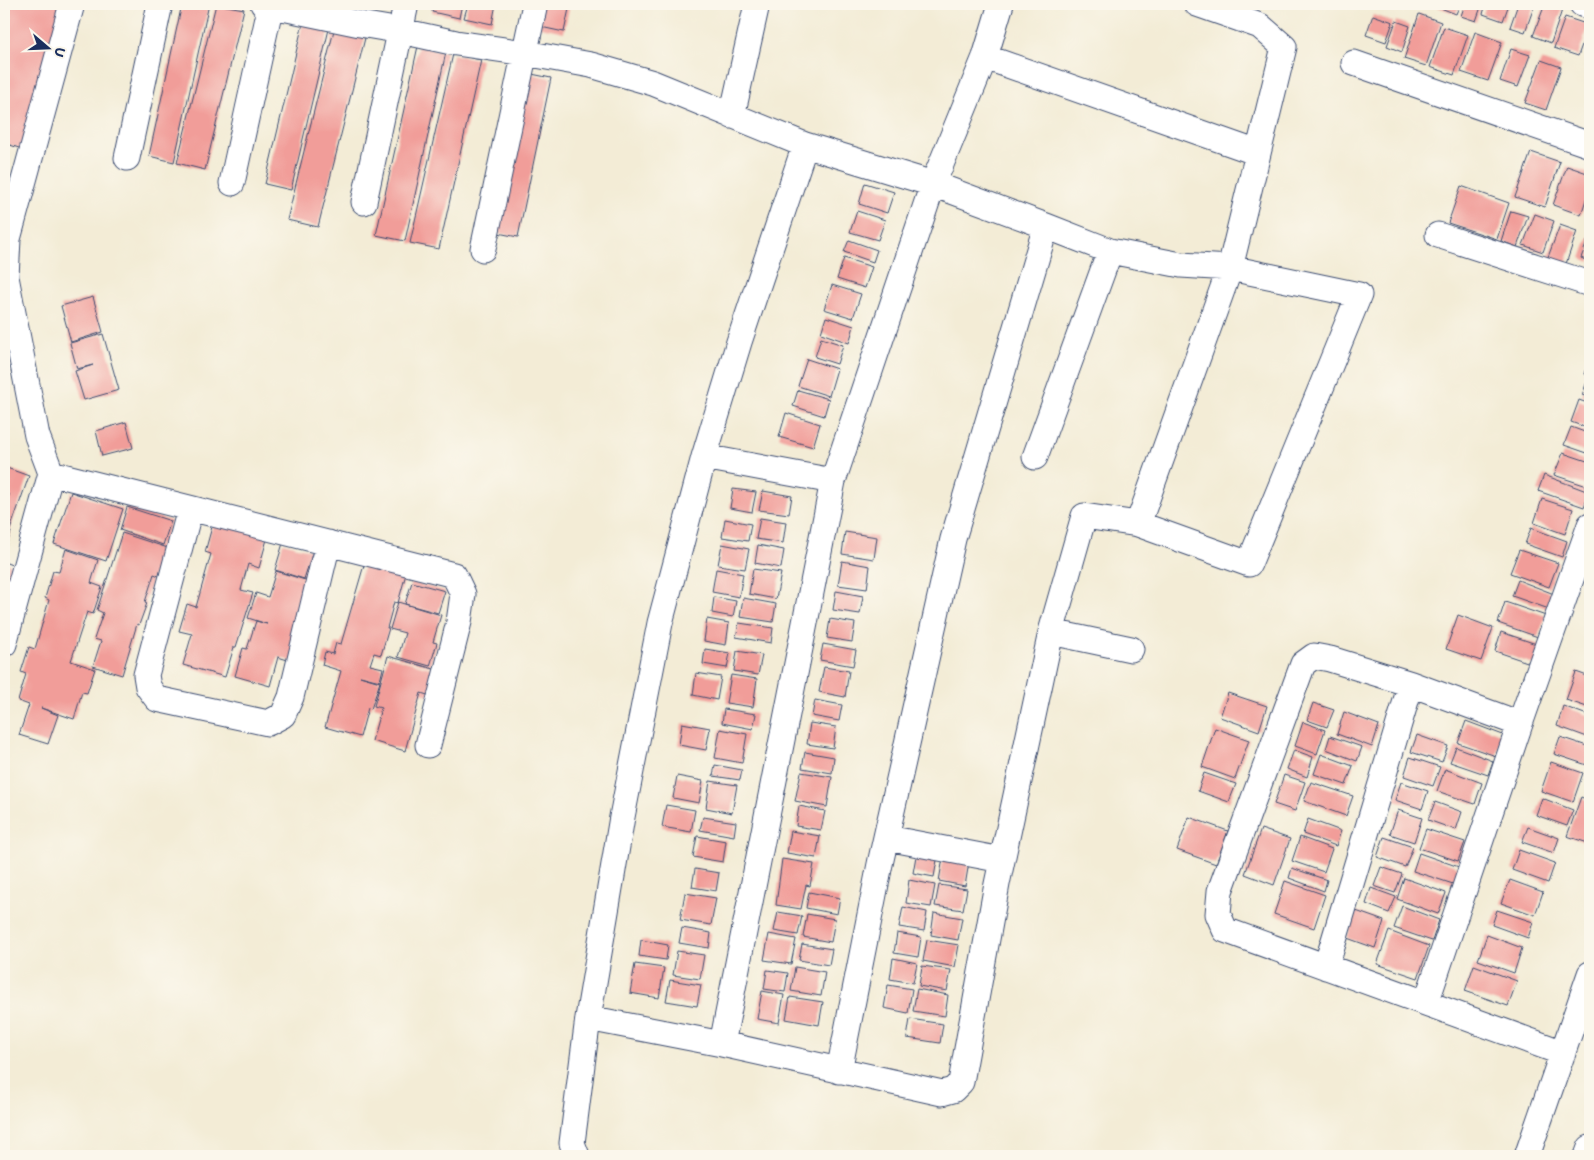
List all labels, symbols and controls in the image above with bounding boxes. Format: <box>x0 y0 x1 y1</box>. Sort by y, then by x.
north arrow <box>22 22 72 72</box>
text: U <box>50 45 69 59</box>

